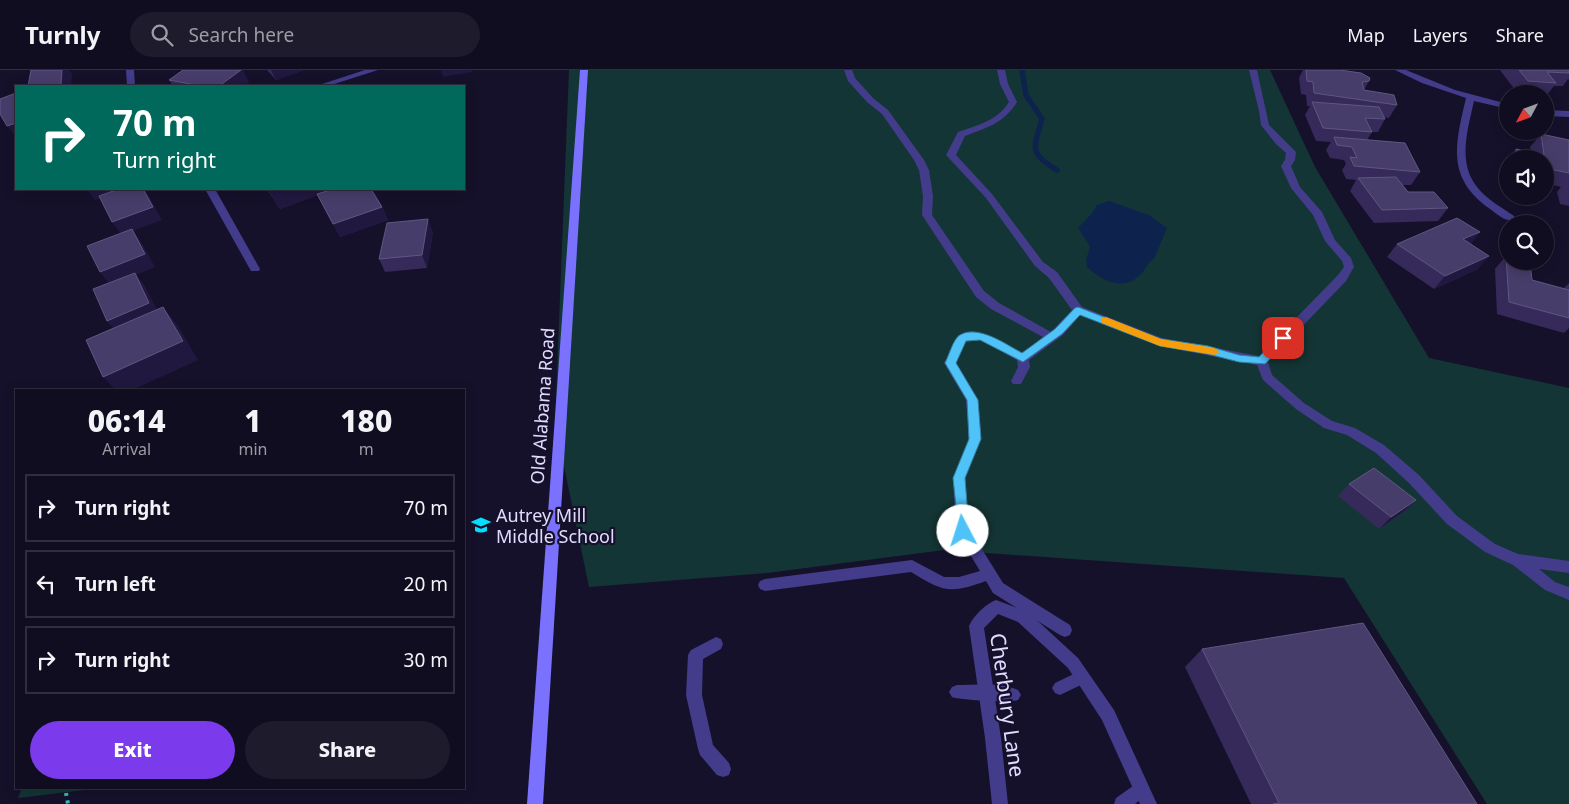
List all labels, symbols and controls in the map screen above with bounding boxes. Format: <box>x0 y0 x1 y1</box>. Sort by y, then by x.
search box <box>130 12 480 57</box>
text: Turnly <box>25 18 100 51</box>
icon: search <box>148 21 176 49</box>
text: Search here <box>188 22 294 48</box>
text: Map <box>1347 23 1385 47</box>
text: Layers <box>1413 23 1468 47</box>
text: Share <box>1496 23 1544 47</box>
north arrow <box>1499 85 1554 140</box>
map controls <box>1499 85 1554 270</box>
text: 70 m <box>113 99 196 146</box>
icon: right <box>30 105 95 170</box>
text: Turn right <box>113 144 216 174</box>
button: sound <box>1499 150 1554 205</box>
button: search <box>1499 215 1554 270</box>
pin <box>1262 317 1304 359</box>
icon: arrive <box>1269 324 1297 352</box>
street label: Old Alabama Road <box>525 327 559 485</box>
text: 06:14 <box>88 400 166 441</box>
text: 1 <box>244 400 262 441</box>
text: 180 <box>340 400 392 441</box>
text: Arrival <box>102 438 151 460</box>
text: min <box>238 438 267 460</box>
text: m <box>359 438 374 460</box>
icon: right <box>32 494 60 522</box>
text: Turn right <box>75 495 170 521</box>
text: 70 m <box>404 495 448 521</box>
place label: Autrey Mill Middle School <box>496 503 615 548</box>
position arrow <box>936 504 988 556</box>
school or university icon: Autrey Mill Middle School <box>470 514 492 536</box>
icon: left <box>32 570 60 598</box>
text: Turn left <box>75 571 156 597</box>
text: 20 m <box>404 571 448 597</box>
street label: Cherbury Lane <box>984 631 1032 779</box>
icon: right <box>32 646 60 674</box>
text: Turn right <box>75 647 170 673</box>
text: 30 m <box>404 647 448 673</box>
button: Exit <box>30 721 235 779</box>
button: Share <box>245 721 450 779</box>

